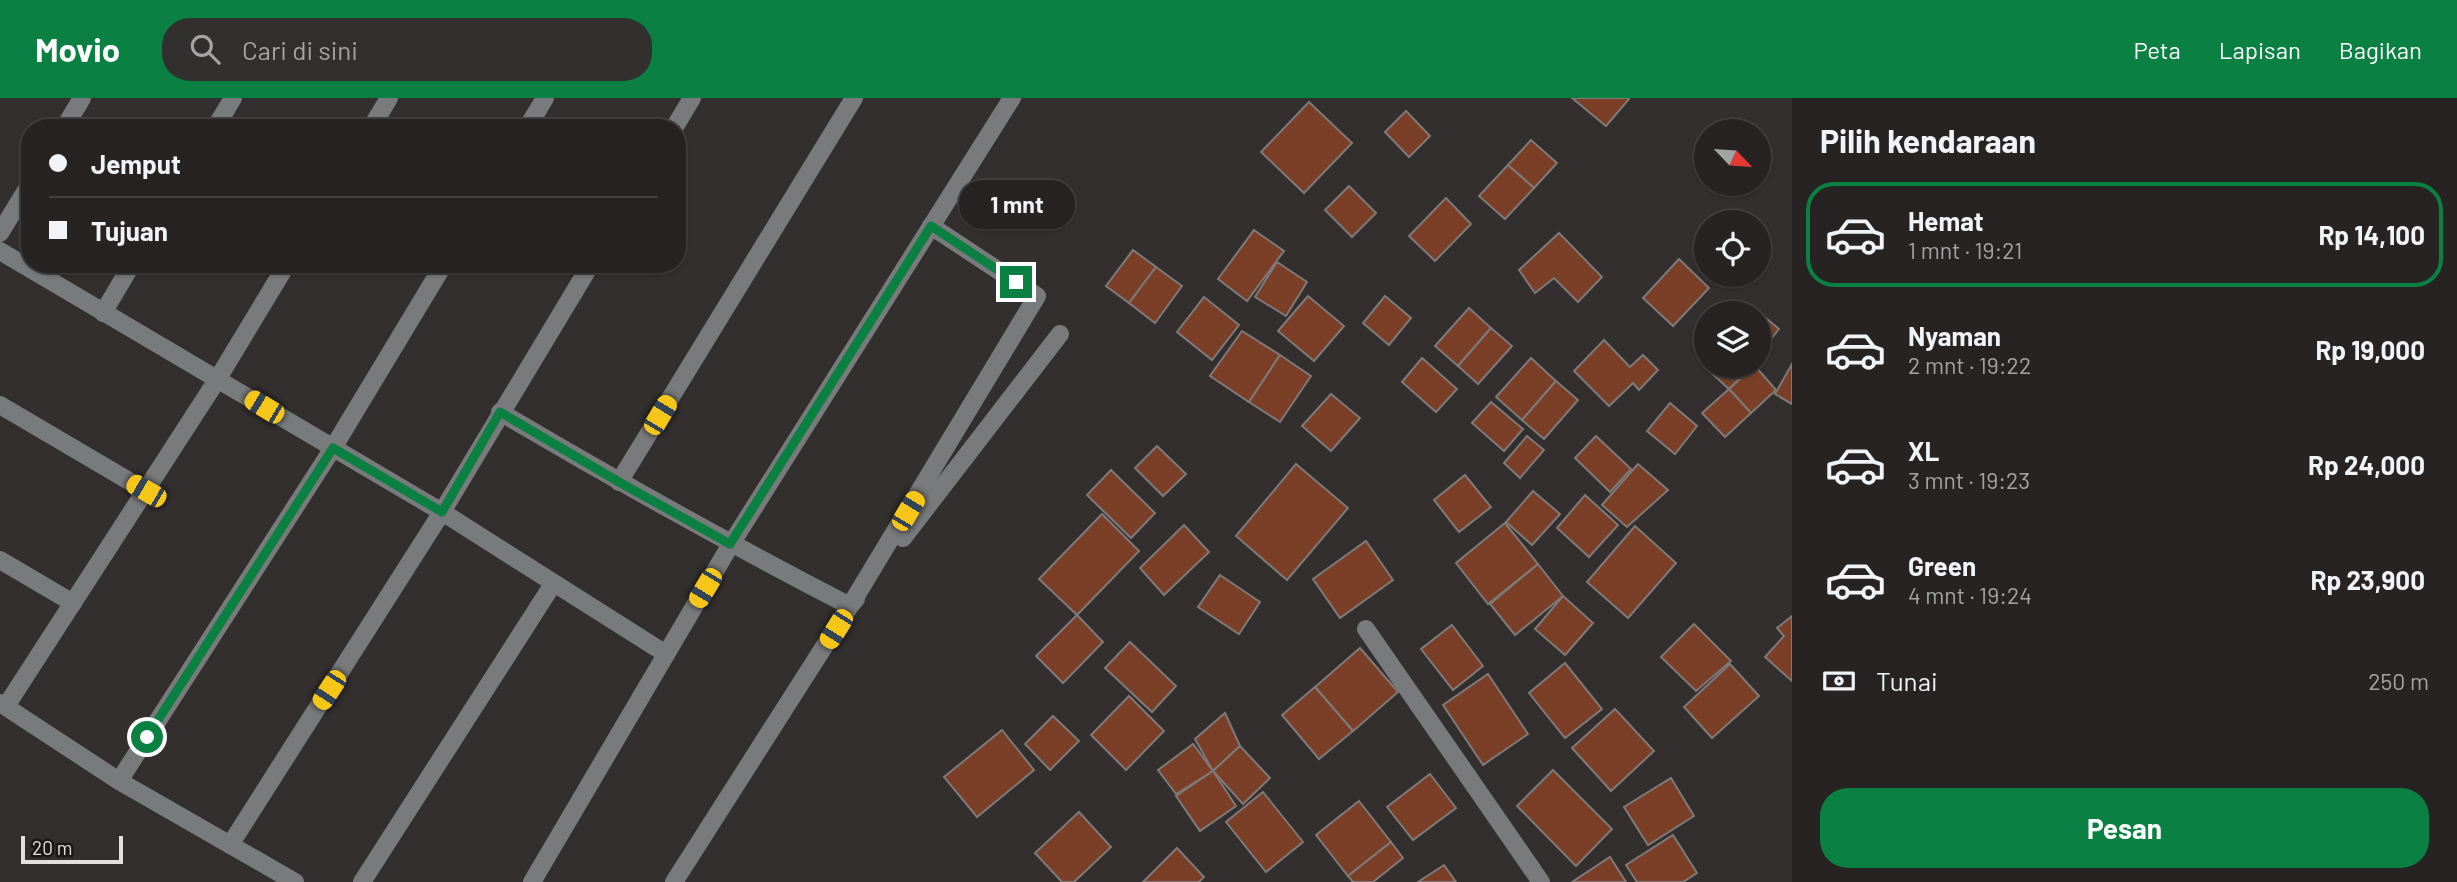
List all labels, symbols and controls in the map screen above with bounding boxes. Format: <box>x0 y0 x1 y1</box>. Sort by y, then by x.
search box <box>162 18 652 81</box>
text: Movio <box>35 29 120 69</box>
icon: search <box>186 30 224 68</box>
text: Cari di sini <box>242 34 358 65</box>
text: Peta <box>2133 35 2181 64</box>
text: Lapisan <box>2219 35 2301 64</box>
text: Bagikan <box>2339 35 2422 64</box>
north arrow <box>1694 119 1771 196</box>
map controls <box>1694 119 1771 378</box>
text: Pilih kendaraan <box>1820 121 2036 159</box>
text: Jemput <box>91 148 181 179</box>
callout: 1 mnt <box>958 180 1074 230</box>
text: 1 mnt <box>990 190 1044 218</box>
icon: car <box>1824 203 1887 266</box>
text: Hemat <box>1908 205 1984 236</box>
button: locate <box>1694 210 1771 287</box>
text: Tujuan <box>91 215 168 246</box>
text: Rp 14,100 <box>2318 219 2425 250</box>
text: 1 mnt · 19:21 <box>1908 236 2022 264</box>
route end <box>1000 266 1032 298</box>
button: layers <box>1694 301 1771 378</box>
icon: car <box>1824 318 1887 381</box>
text: Nyaman <box>1908 320 2001 351</box>
text: Rp 19,000 <box>2315 334 2425 365</box>
text: 2 mnt · 19:22 <box>1908 351 2031 379</box>
car <box>241 387 288 427</box>
car <box>641 392 680 438</box>
icon: car <box>1824 433 1887 496</box>
text: XL <box>1908 435 1939 466</box>
text: Rp 24,000 <box>2308 449 2425 480</box>
text: 3 mnt · 19:23 <box>1908 466 2030 494</box>
car <box>123 471 170 511</box>
car <box>889 488 928 534</box>
icon: car <box>1824 548 1887 611</box>
text: Green <box>1908 550 1976 581</box>
text: Rp 23,900 <box>2310 564 2425 595</box>
car <box>686 565 725 611</box>
text: 4 mnt · 19:24 <box>1908 581 2032 609</box>
car <box>816 606 857 652</box>
icon: cash <box>1820 662 1858 700</box>
text: Tunai <box>1876 665 1938 696</box>
car <box>309 667 350 713</box>
text: 250 m <box>2368 667 2429 695</box>
route start <box>131 721 163 753</box>
button: Pesan <box>1820 788 2429 868</box>
scale bar <box>21 833 122 865</box>
text: 20 m <box>32 836 72 859</box>

